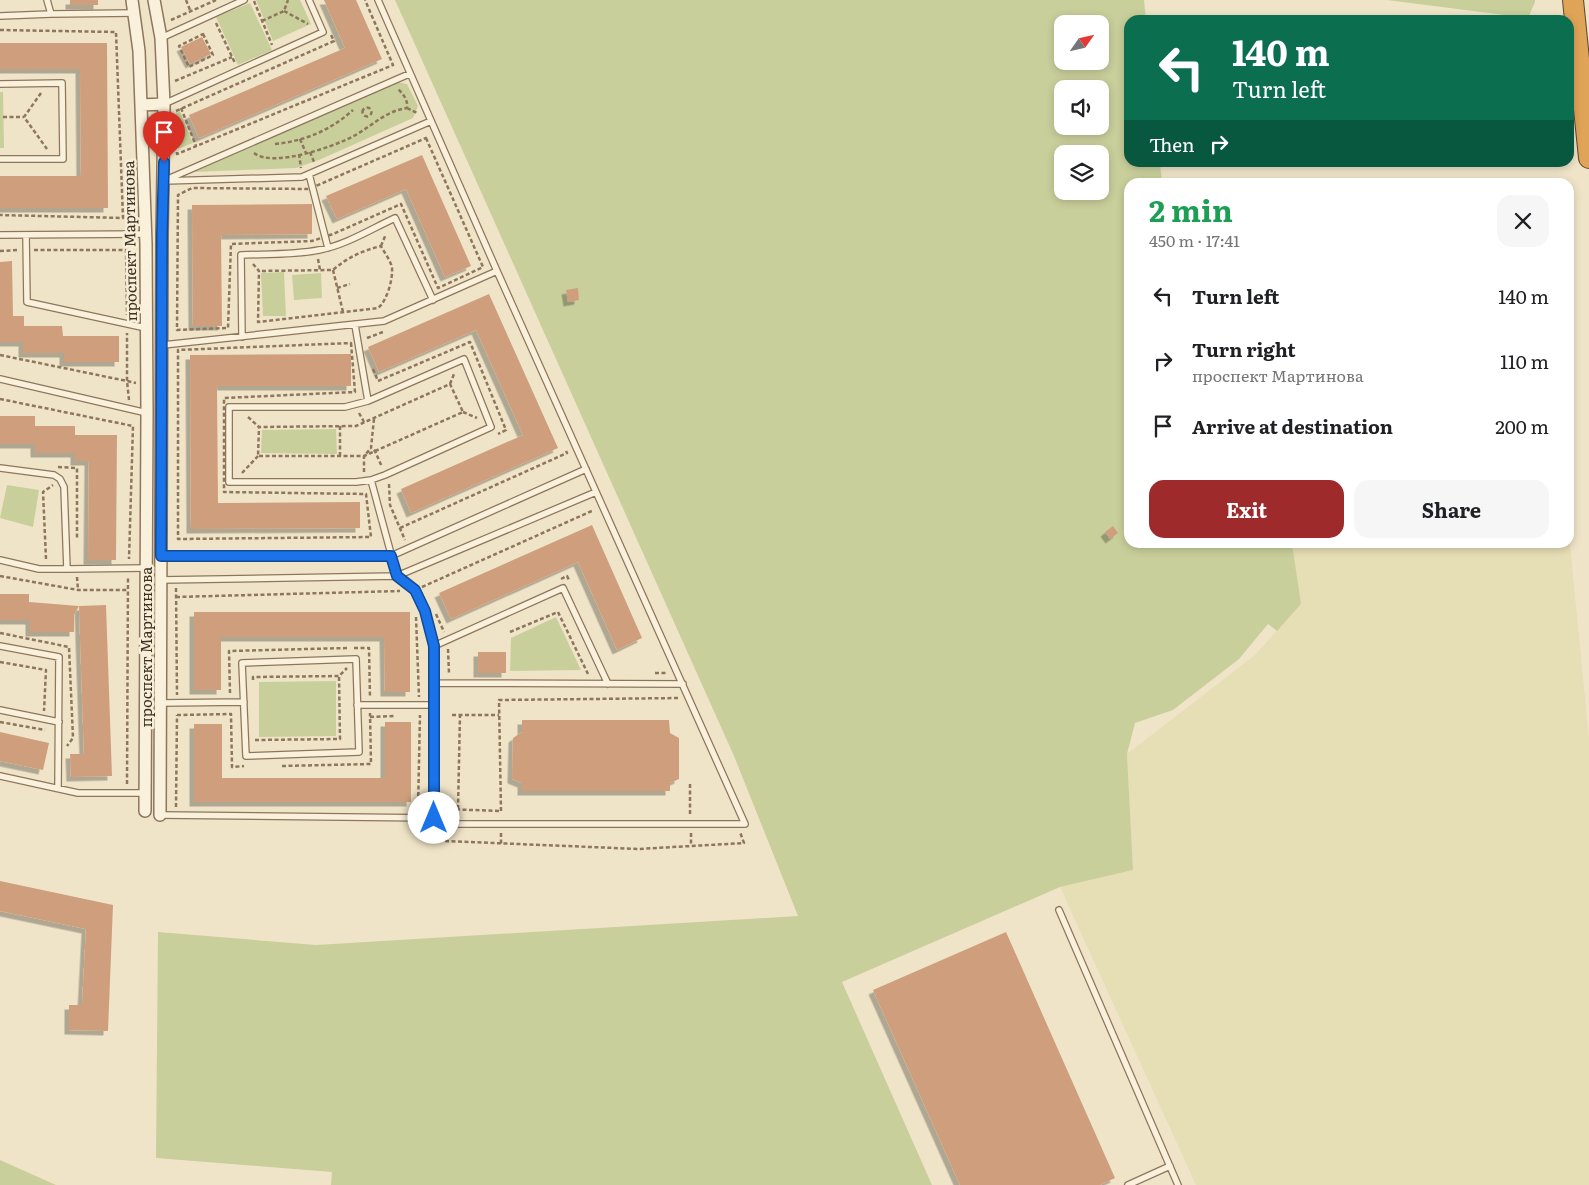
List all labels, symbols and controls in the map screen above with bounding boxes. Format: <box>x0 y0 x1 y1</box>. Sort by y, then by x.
north arrow <box>1054 15 1109 70</box>
map controls <box>1054 15 1109 200</box>
text: 140 m <box>1232 25 1330 77</box>
icon: left <box>1149 35 1214 100</box>
text: Turn left <box>1232 72 1326 105</box>
button: sound <box>1054 80 1109 135</box>
pin <box>143 111 185 162</box>
icon: arrive <box>150 118 178 146</box>
text: Then <box>1149 130 1195 158</box>
icon: right <box>1205 130 1233 158</box>
button: layers <box>1054 145 1109 200</box>
street label: проспект Мартинова <box>116 159 142 322</box>
text: 2 min <box>1149 187 1233 231</box>
button: close <box>1497 195 1549 247</box>
text: 450 m · 17:41 <box>1149 228 1240 252</box>
icon: left <box>1149 282 1177 310</box>
text: Turn left <box>1192 282 1279 310</box>
text: 140 m <box>1498 282 1549 310</box>
text: Turn right <box>1192 335 1296 363</box>
icon: right <box>1149 347 1177 375</box>
text: 110 m <box>1500 347 1549 375</box>
text: проспект Мартинова <box>1192 363 1364 387</box>
icon: arrive <box>1149 412 1177 440</box>
text: Arrive at destination <box>1192 412 1393 440</box>
text: 200 m <box>1495 412 1549 440</box>
button: Exit <box>1149 480 1344 538</box>
button: Share <box>1354 480 1549 538</box>
street label: проспект Мартинова <box>134 566 157 727</box>
position arrow <box>407 791 459 843</box>

